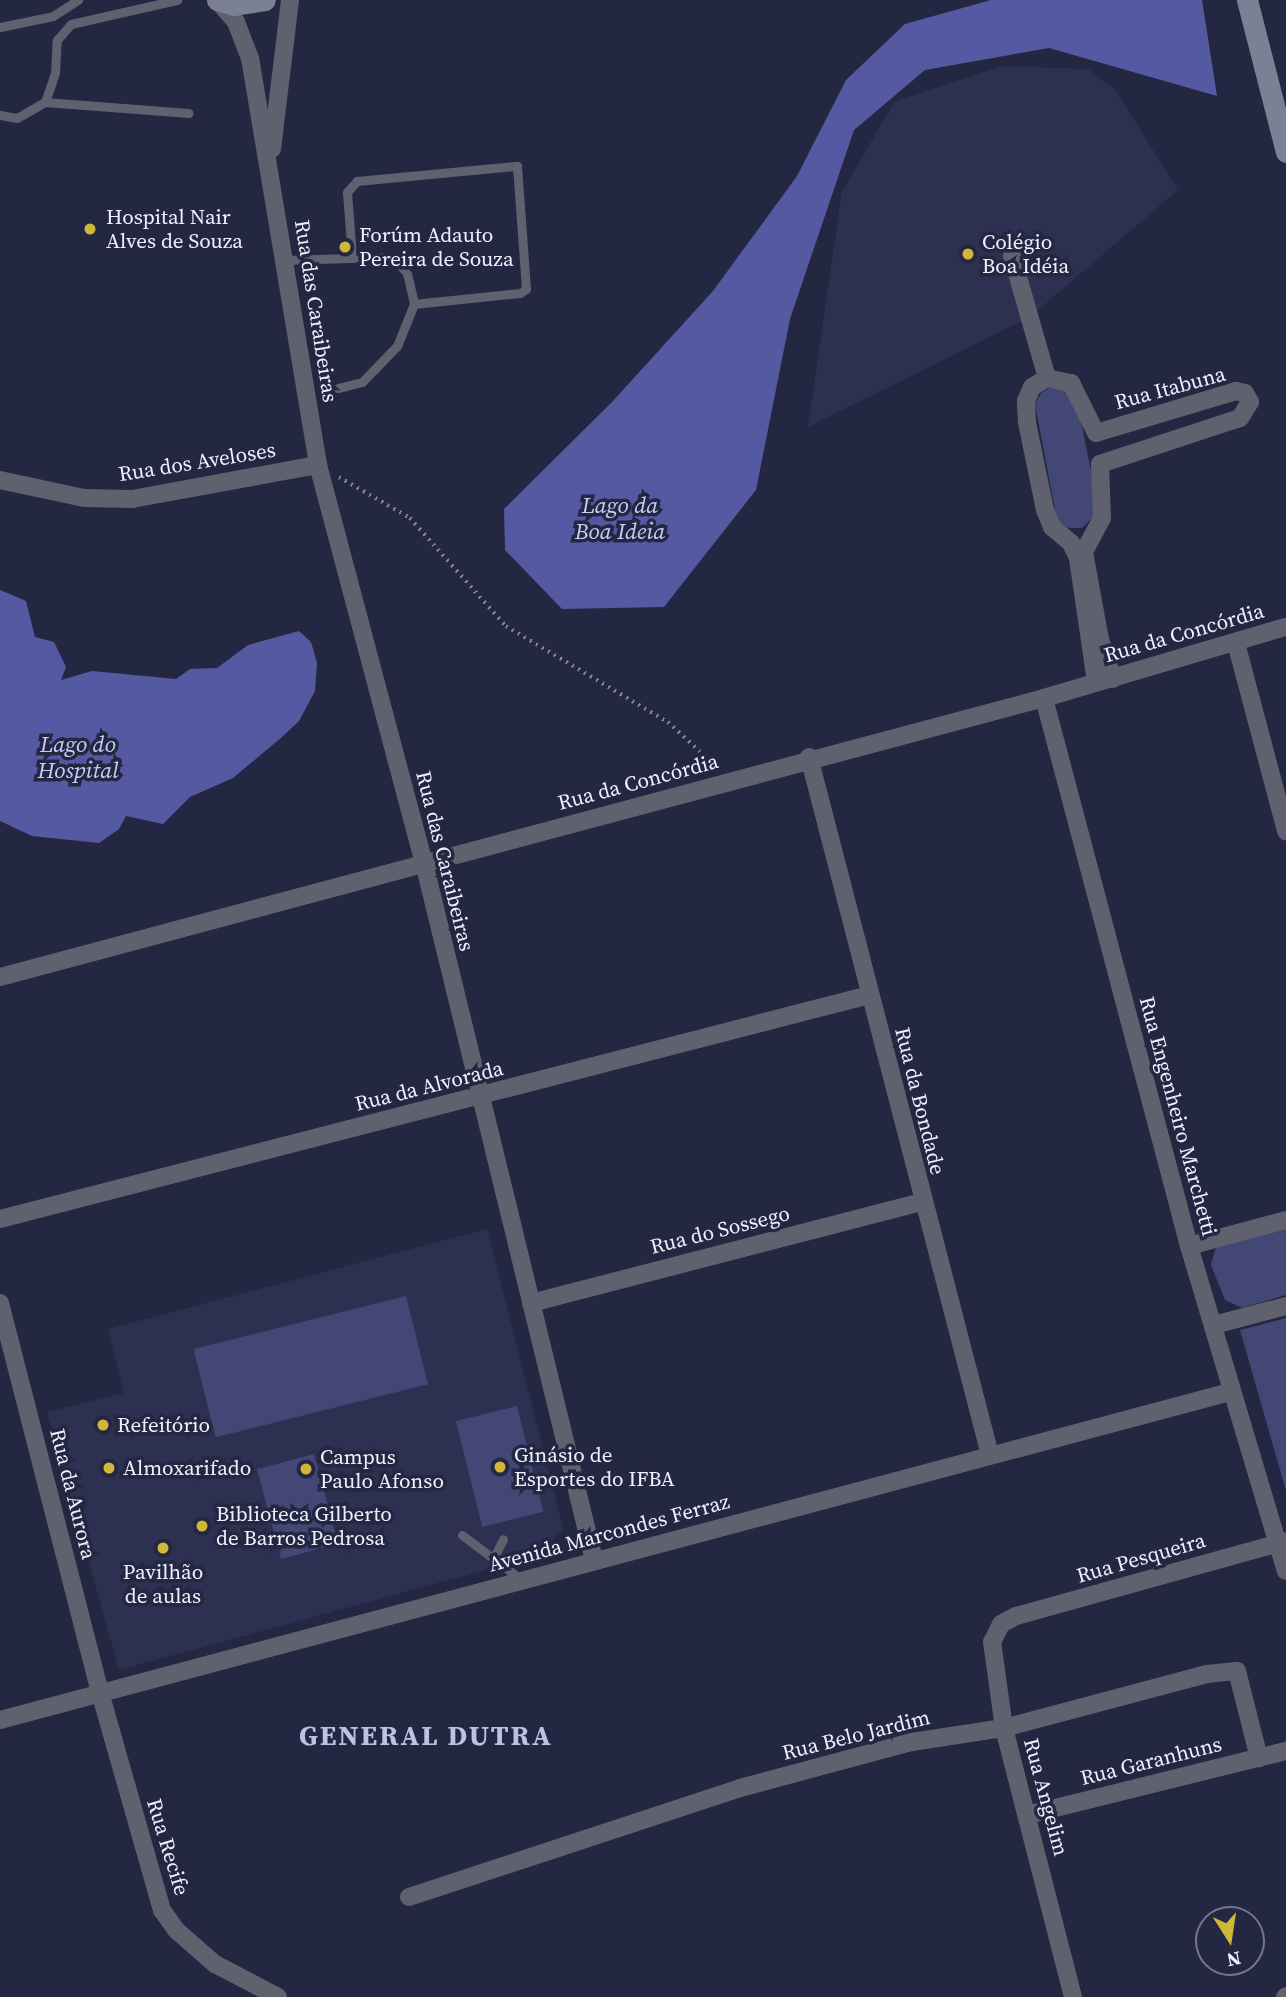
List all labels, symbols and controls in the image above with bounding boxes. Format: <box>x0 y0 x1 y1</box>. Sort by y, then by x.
place label: Hospital Nair Alves de Souza <box>106 204 243 254</box>
street label: Rua das Caraibeiras <box>289 218 343 404</box>
marker: Hospital Nair Alves de Souza <box>80 219 100 239</box>
place label: Forúm Adauto Pereira de Souza <box>359 222 514 272</box>
place label: Colégio Boa Idéia <box>982 229 1069 279</box>
marker: Forúm Adauto Pereira de Souza <box>337 239 353 255</box>
marker: Colégio Boa Idéia <box>960 246 976 262</box>
street label: Rua Itabuna <box>1112 361 1228 415</box>
street label: Rua dos Aveloses <box>117 437 277 487</box>
water label: Lago da Boa Ideia <box>575 491 665 545</box>
street label: Rua da Concórdia <box>1101 598 1267 668</box>
water label: Lago do Hospital <box>37 730 119 784</box>
street label: Rua da Concórdia <box>555 748 721 816</box>
street label: Rua das Caraibeiras <box>410 768 480 954</box>
street label: Rua Engenheiro Marchetti <box>1134 994 1222 1238</box>
street label: Rua da Bondade <box>890 1025 950 1177</box>
street label: Rua da Alvorada <box>352 1055 506 1117</box>
street label: Rua do Sossego <box>648 1200 792 1260</box>
place label: Refeitório <box>117 1412 210 1438</box>
marker: Refeitório <box>95 1417 111 1433</box>
street label: Rua da Aurora <box>45 1426 101 1562</box>
place label: Ginásio de Esportes do IFBA <box>514 1442 675 1492</box>
place label: Campus Paulo Afonso <box>320 1444 444 1494</box>
place label: Almoxarifado <box>123 1455 251 1481</box>
marker: Ginásio de Esportes do IFBA <box>492 1459 508 1475</box>
marker: Almoxarifado <box>101 1460 117 1476</box>
marker: Campus Paulo Afonso <box>298 1461 314 1477</box>
street label: Avenida Marcondes Ferraz <box>486 1489 732 1577</box>
place label: Biblioteca Gilberto de Barros Pedrosa <box>216 1501 392 1551</box>
marker: Biblioteca Gilberto de Barros Pedrosa <box>194 1518 210 1534</box>
street label: Rua Pesqueira <box>1074 1528 1208 1588</box>
marker: Pavilhão de aulas <box>155 1540 171 1556</box>
place label: Pavilhão de aulas <box>123 1559 203 1609</box>
street label: Rua Belo Jardim <box>780 1704 932 1766</box>
district label: GENERAL DUTRA <box>301 1718 551 1752</box>
street label: Rua Garanhuns <box>1078 1731 1224 1791</box>
street label: Rua Angelim <box>1018 1736 1074 1858</box>
street label: Rua Recife <box>141 1796 195 1898</box>
north arrow <box>1195 1906 1265 1976</box>
text: N <box>1224 1945 1243 1974</box>

